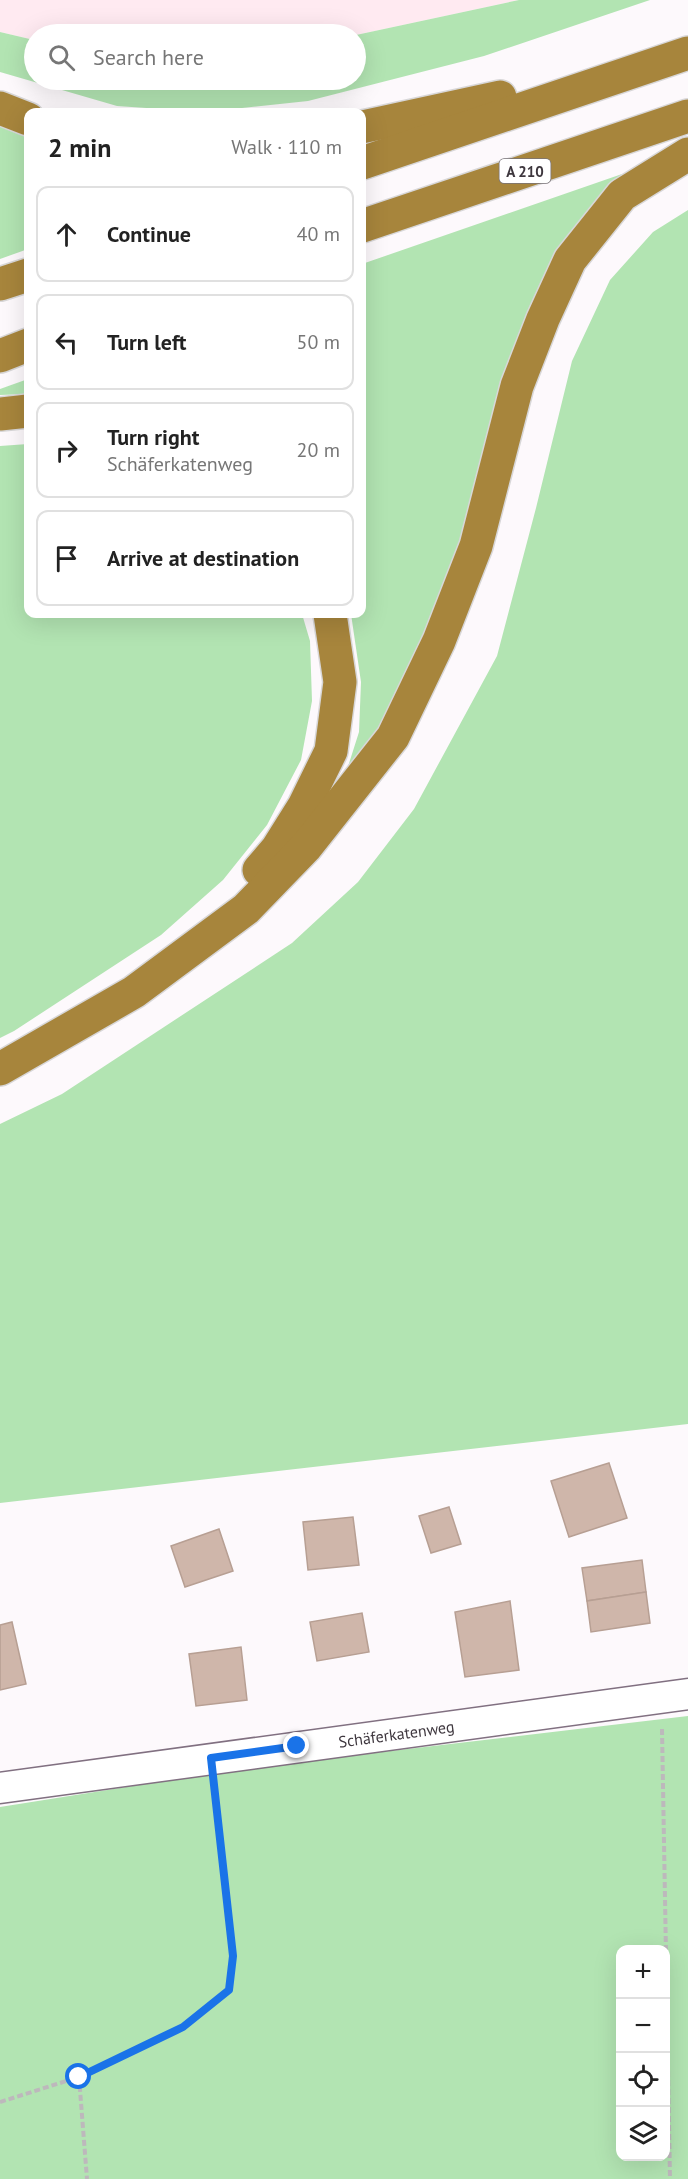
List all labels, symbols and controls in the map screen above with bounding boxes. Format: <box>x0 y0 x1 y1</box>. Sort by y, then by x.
search box <box>24 24 366 90</box>
icon: search <box>45 41 78 74</box>
text: Search here <box>93 43 204 71</box>
text: 2 min <box>48 131 111 164</box>
text: Walk · 110 m <box>231 134 342 160</box>
road number: A 210 <box>500 159 550 183</box>
icon: ahead <box>50 218 83 251</box>
text: Continue <box>107 220 191 248</box>
text: 40 m <box>297 221 340 247</box>
icon: left <box>50 326 83 359</box>
text: Turn left <box>107 328 187 356</box>
text: 50 m <box>297 329 340 355</box>
text: Turn right <box>107 423 199 451</box>
icon: right <box>50 434 83 467</box>
text: 20 m <box>297 437 340 463</box>
text: Schäferkatenweg <box>107 451 253 477</box>
icon: arrive <box>50 542 83 575</box>
text: Arrive at destination <box>107 544 299 572</box>
street label: Schäferkatenweg <box>337 1716 456 1752</box>
route end <box>283 1732 309 1758</box>
map controls <box>616 1945 670 2161</box>
button: + <box>616 1945 670 1999</box>
button: − <box>616 1999 670 2053</box>
button: locate <box>616 2053 670 2107</box>
route start <box>65 2063 91 2089</box>
button: layers <box>616 2107 670 2161</box>

